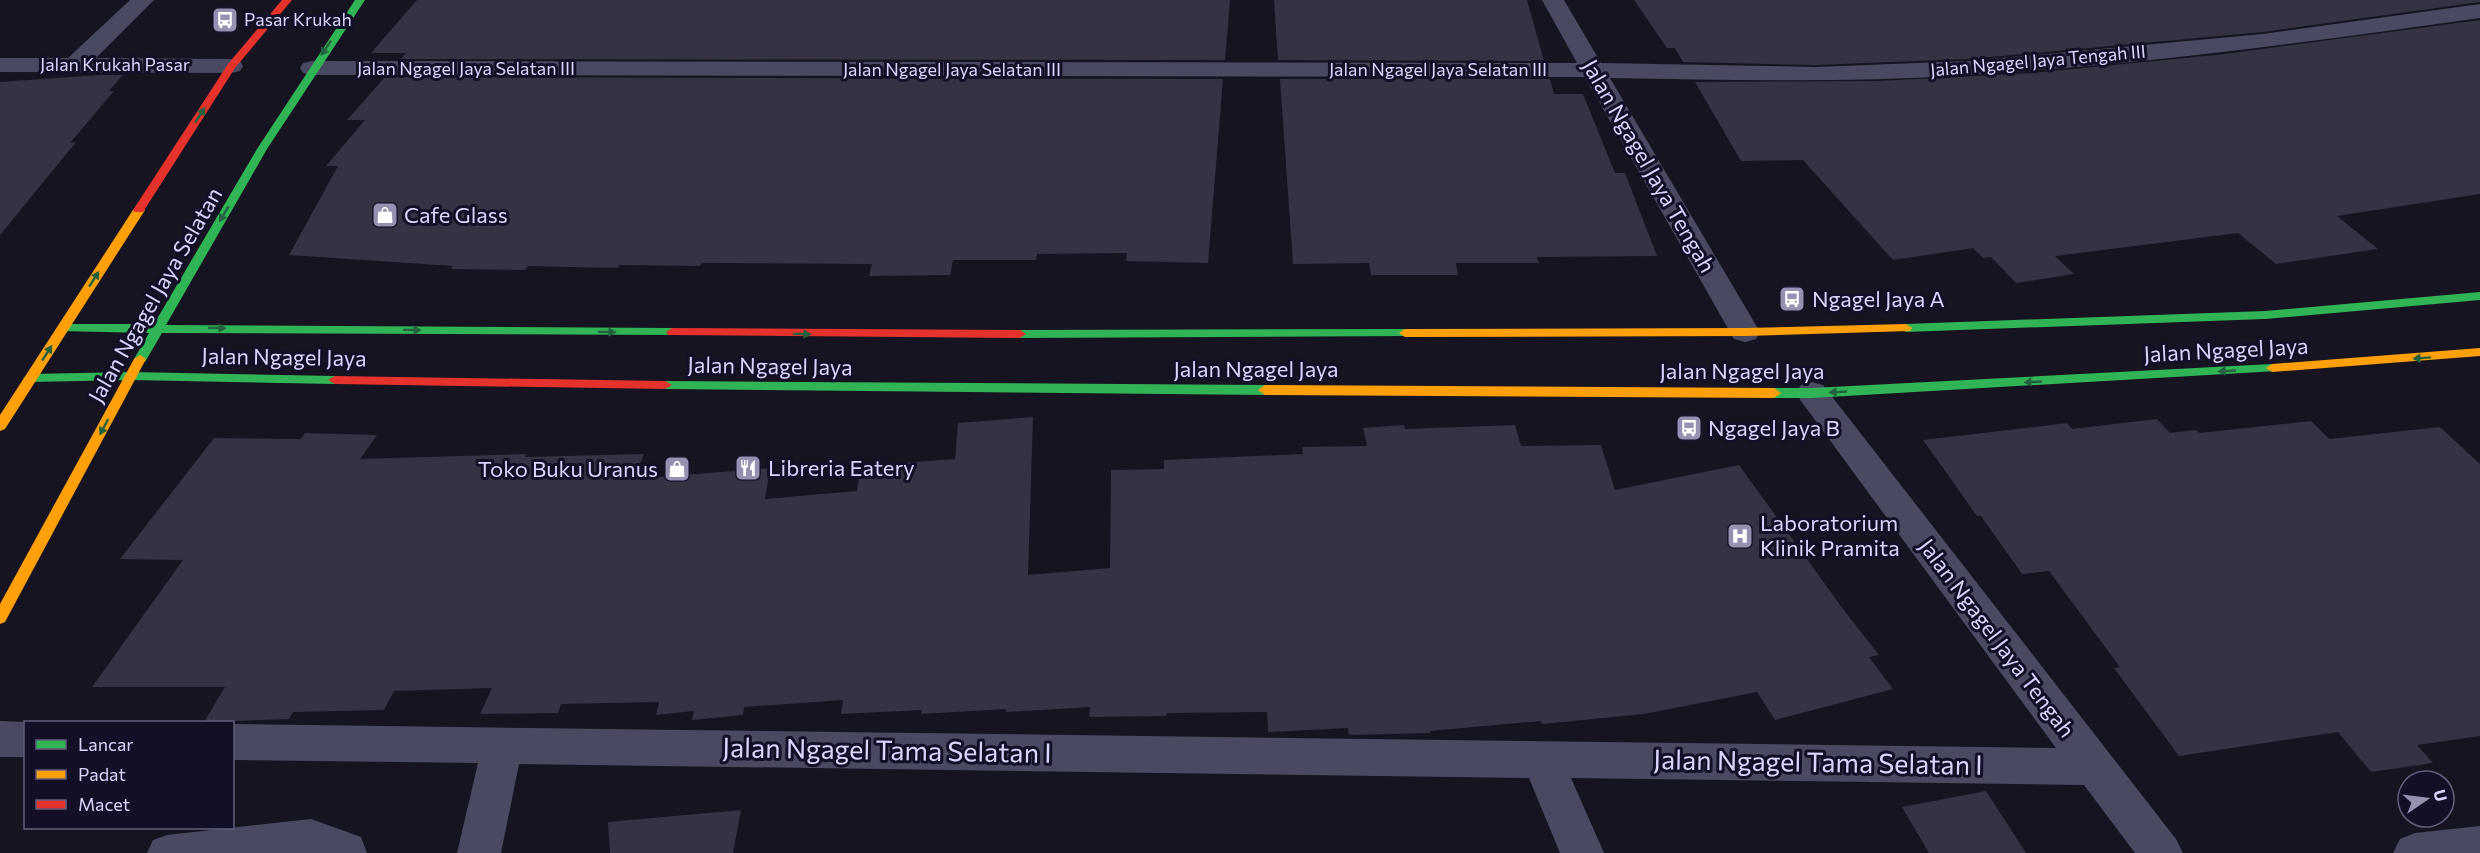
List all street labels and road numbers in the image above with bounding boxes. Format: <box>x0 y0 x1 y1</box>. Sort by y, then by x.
street label: Jalan Ngagel Jaya Tengah III <box>1929 40 2147 80</box>
street label: Jalan Krukah Pasar <box>40 53 190 75</box>
street label: Jalan Ngagel Jaya Tengah <box>1577 54 1722 277</box>
street label: Jalan Ngagel Jaya Selatan III <box>357 57 575 79</box>
street label: Jalan Ngagel Jaya Selatan III <box>843 58 1061 80</box>
street label: Jalan Ngagel Jaya Selatan III <box>1329 58 1547 80</box>
street label: Jalan Ngagel Jaya Selatan <box>82 182 227 407</box>
street label: Jalan Ngagel Jaya <box>2143 332 2309 367</box>
street label: Jalan Ngagel Jaya <box>201 342 367 371</box>
street label: Jalan Ngagel Jaya <box>687 351 853 380</box>
street label: Jalan Ngagel Jaya <box>1173 355 1339 382</box>
street label: Jalan Ngagel Jaya <box>1659 357 1825 384</box>
street label: Jalan Ngagel Jaya Tengah <box>1914 533 2081 742</box>
street label: Jalan Ngagel Tama Selatan I <box>722 730 1052 769</box>
street label: Jalan Ngagel Tama Selatan I <box>1653 742 1983 781</box>

